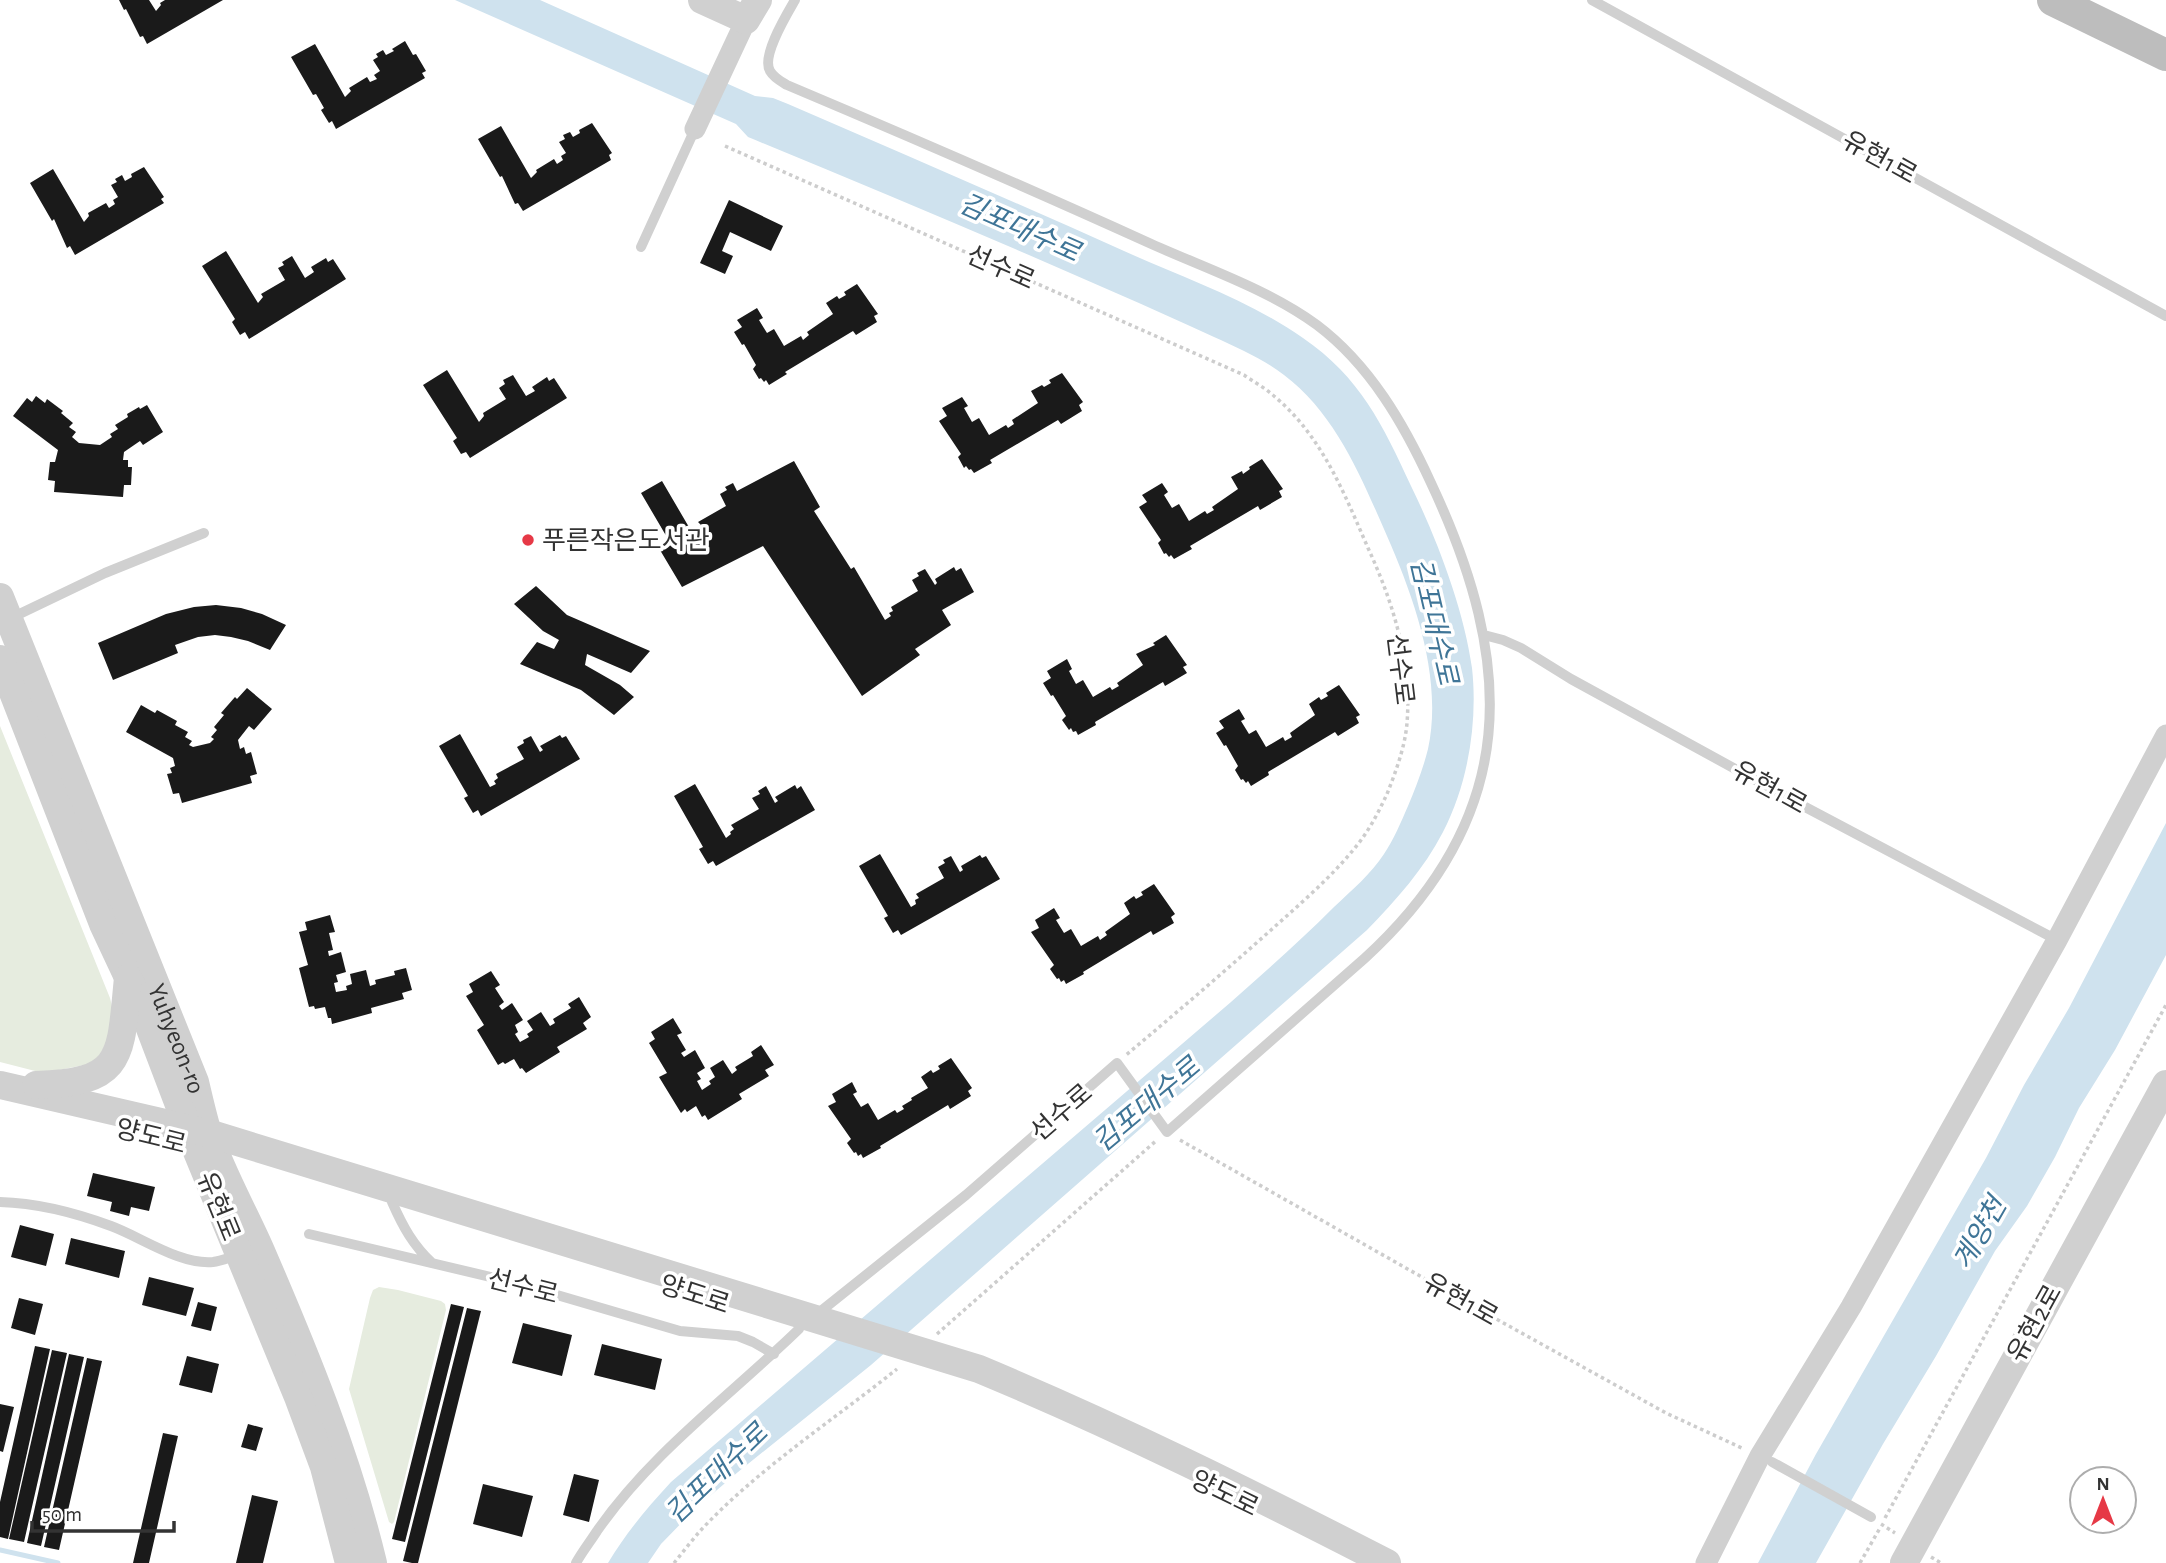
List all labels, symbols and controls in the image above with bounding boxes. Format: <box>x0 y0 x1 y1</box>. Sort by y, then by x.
street label: 유현1로 <box>1838 126 1922 189</box>
water label: 김포대수로 <box>955 188 1086 268</box>
street label: 선수로 <box>963 241 1039 294</box>
place label: 푸른작은도서관 <box>542 527 710 554</box>
marker: 푸른작은도서관 <box>520 532 536 548</box>
water label: 김포대수로 <box>1405 555 1463 689</box>
street label: 선수로 <box>1383 632 1418 706</box>
street label: 유현1로 <box>1728 756 1812 819</box>
street label: Yuhyeon-ro <box>143 980 209 1096</box>
water label: 김포대수로 <box>1088 1051 1207 1158</box>
street label: 선수로 <box>1025 1079 1097 1146</box>
street label: 양도로 <box>113 1115 189 1158</box>
street label: 유현로 <box>193 1168 244 1245</box>
water label: 계양천 <box>1948 1190 2014 1274</box>
street label: 선수로 <box>485 1265 561 1308</box>
street label: 유현1로 <box>1419 1268 1503 1331</box>
street label: 양도로 <box>657 1271 733 1318</box>
street label: 유현2로 <box>2002 1280 2067 1366</box>
water label: 김포대수로 <box>660 1417 774 1529</box>
north arrow <box>2068 1465 2138 1535</box>
street label: 양도로 <box>1187 1466 1263 1521</box>
text: N <box>2096 1475 2110 1494</box>
scale bar <box>32 1490 173 1534</box>
text: 50 m <box>42 1504 82 1525</box>

